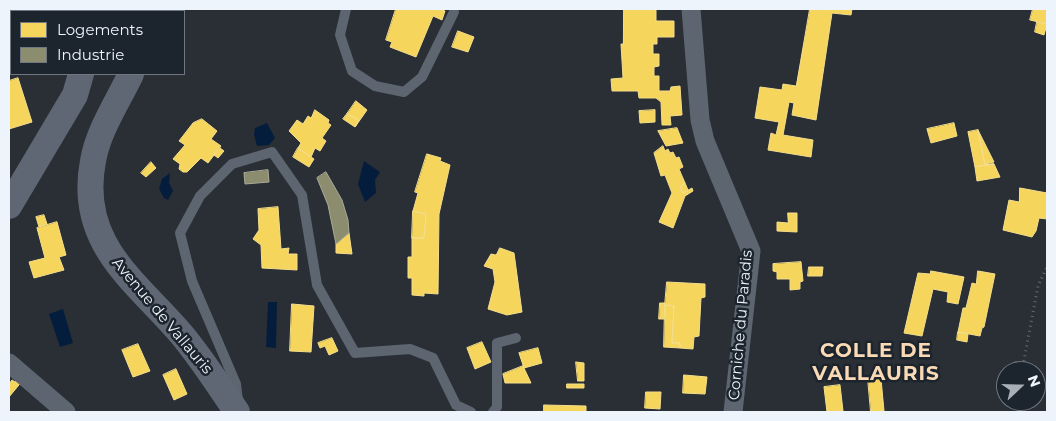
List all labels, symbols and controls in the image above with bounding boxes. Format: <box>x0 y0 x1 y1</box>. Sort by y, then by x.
legend <box>10 10 185 75</box>
text: Logements <box>57 20 143 39</box>
text: Industrie <box>57 45 124 64</box>
street label: Corniche du Paradis <box>725 249 757 401</box>
street label: Avenue de Vallauris <box>108 254 216 378</box>
district label: COLLE DE VALLAURIS <box>811 339 941 386</box>
north arrow <box>996 361 1046 411</box>
text: N <box>1024 372 1044 389</box>

